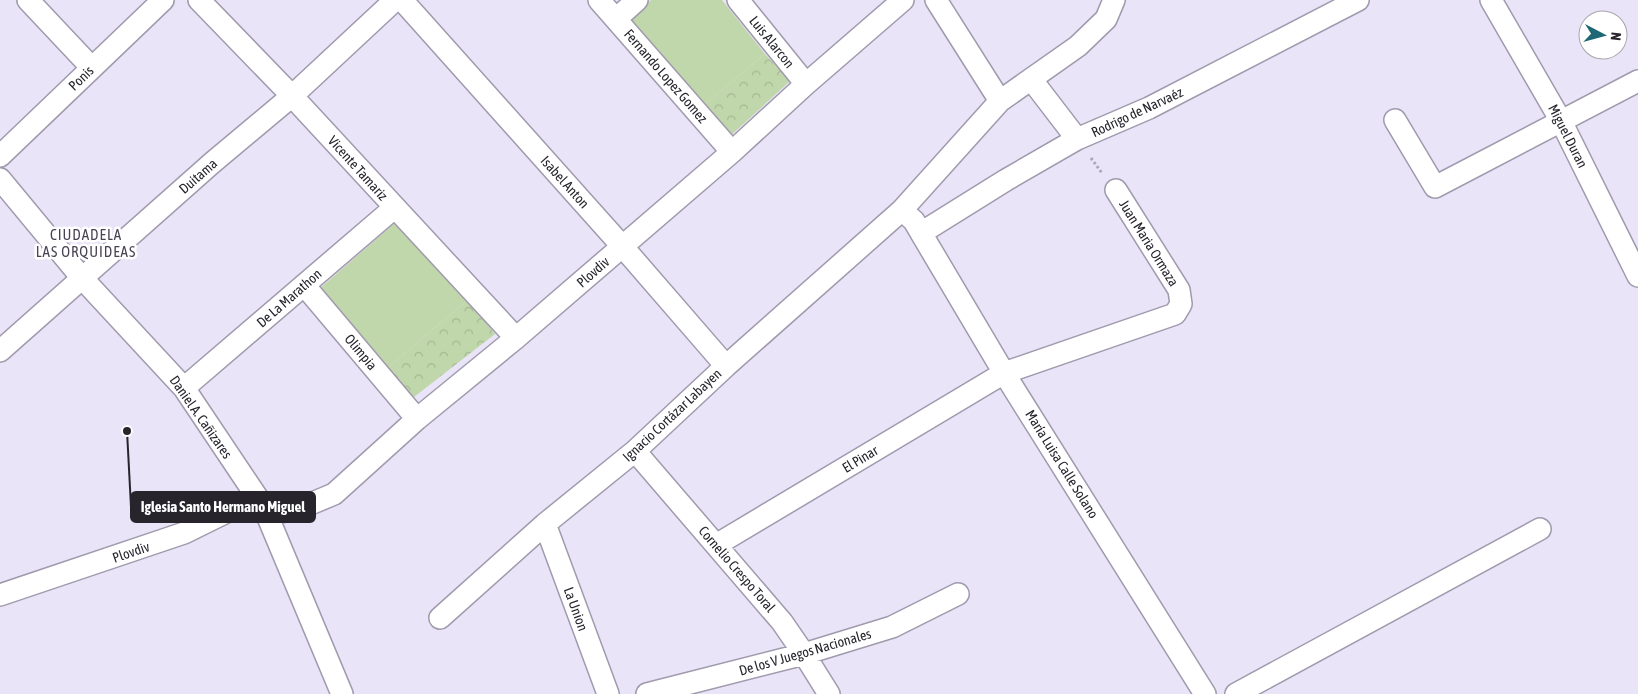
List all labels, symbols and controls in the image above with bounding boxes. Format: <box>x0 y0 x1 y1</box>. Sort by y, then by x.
north arrow <box>1578 10 1628 60</box>
street label: Luis Alarcon <box>746 13 798 71</box>
street label: Fernando Lopez Gomez <box>621 26 711 126</box>
text: N <box>1608 31 1624 41</box>
street label: Ponis <box>65 62 97 94</box>
street label: Rodrigo de Narvaéz <box>1089 84 1185 140</box>
street label: Miguel Duran <box>1545 102 1591 170</box>
street label: Vicente Tamariz <box>325 132 391 204</box>
street label: Isabel Anton <box>537 153 593 211</box>
street label: Duitama <box>176 155 220 197</box>
street label: Juan Maria Ormaza <box>1116 197 1182 289</box>
district label: CIUDADELA LAS ORQUIDEAS <box>36 226 136 260</box>
street label: Plovdiv <box>573 253 613 291</box>
street label: De La Marathon <box>253 266 325 330</box>
street label: Olimpia <box>342 331 380 373</box>
street label: Ignacio Cortázar Labayen <box>619 365 725 465</box>
street label: Daniel A. Cañizares <box>167 373 236 462</box>
street label: María Luisa Calle Solano <box>1022 407 1102 521</box>
street label: El Pinar <box>839 442 882 476</box>
callout: Iglesia Santo Hermano Miguel <box>131 492 315 522</box>
text: Iglesia Santo Hermano Miguel <box>141 498 306 515</box>
street label: Cornelio Crespo Toral <box>695 523 779 615</box>
street label: Plovdiv <box>110 538 152 566</box>
street label: La Union <box>561 585 591 633</box>
street label: De los V Juegos Nacionales <box>737 625 873 679</box>

